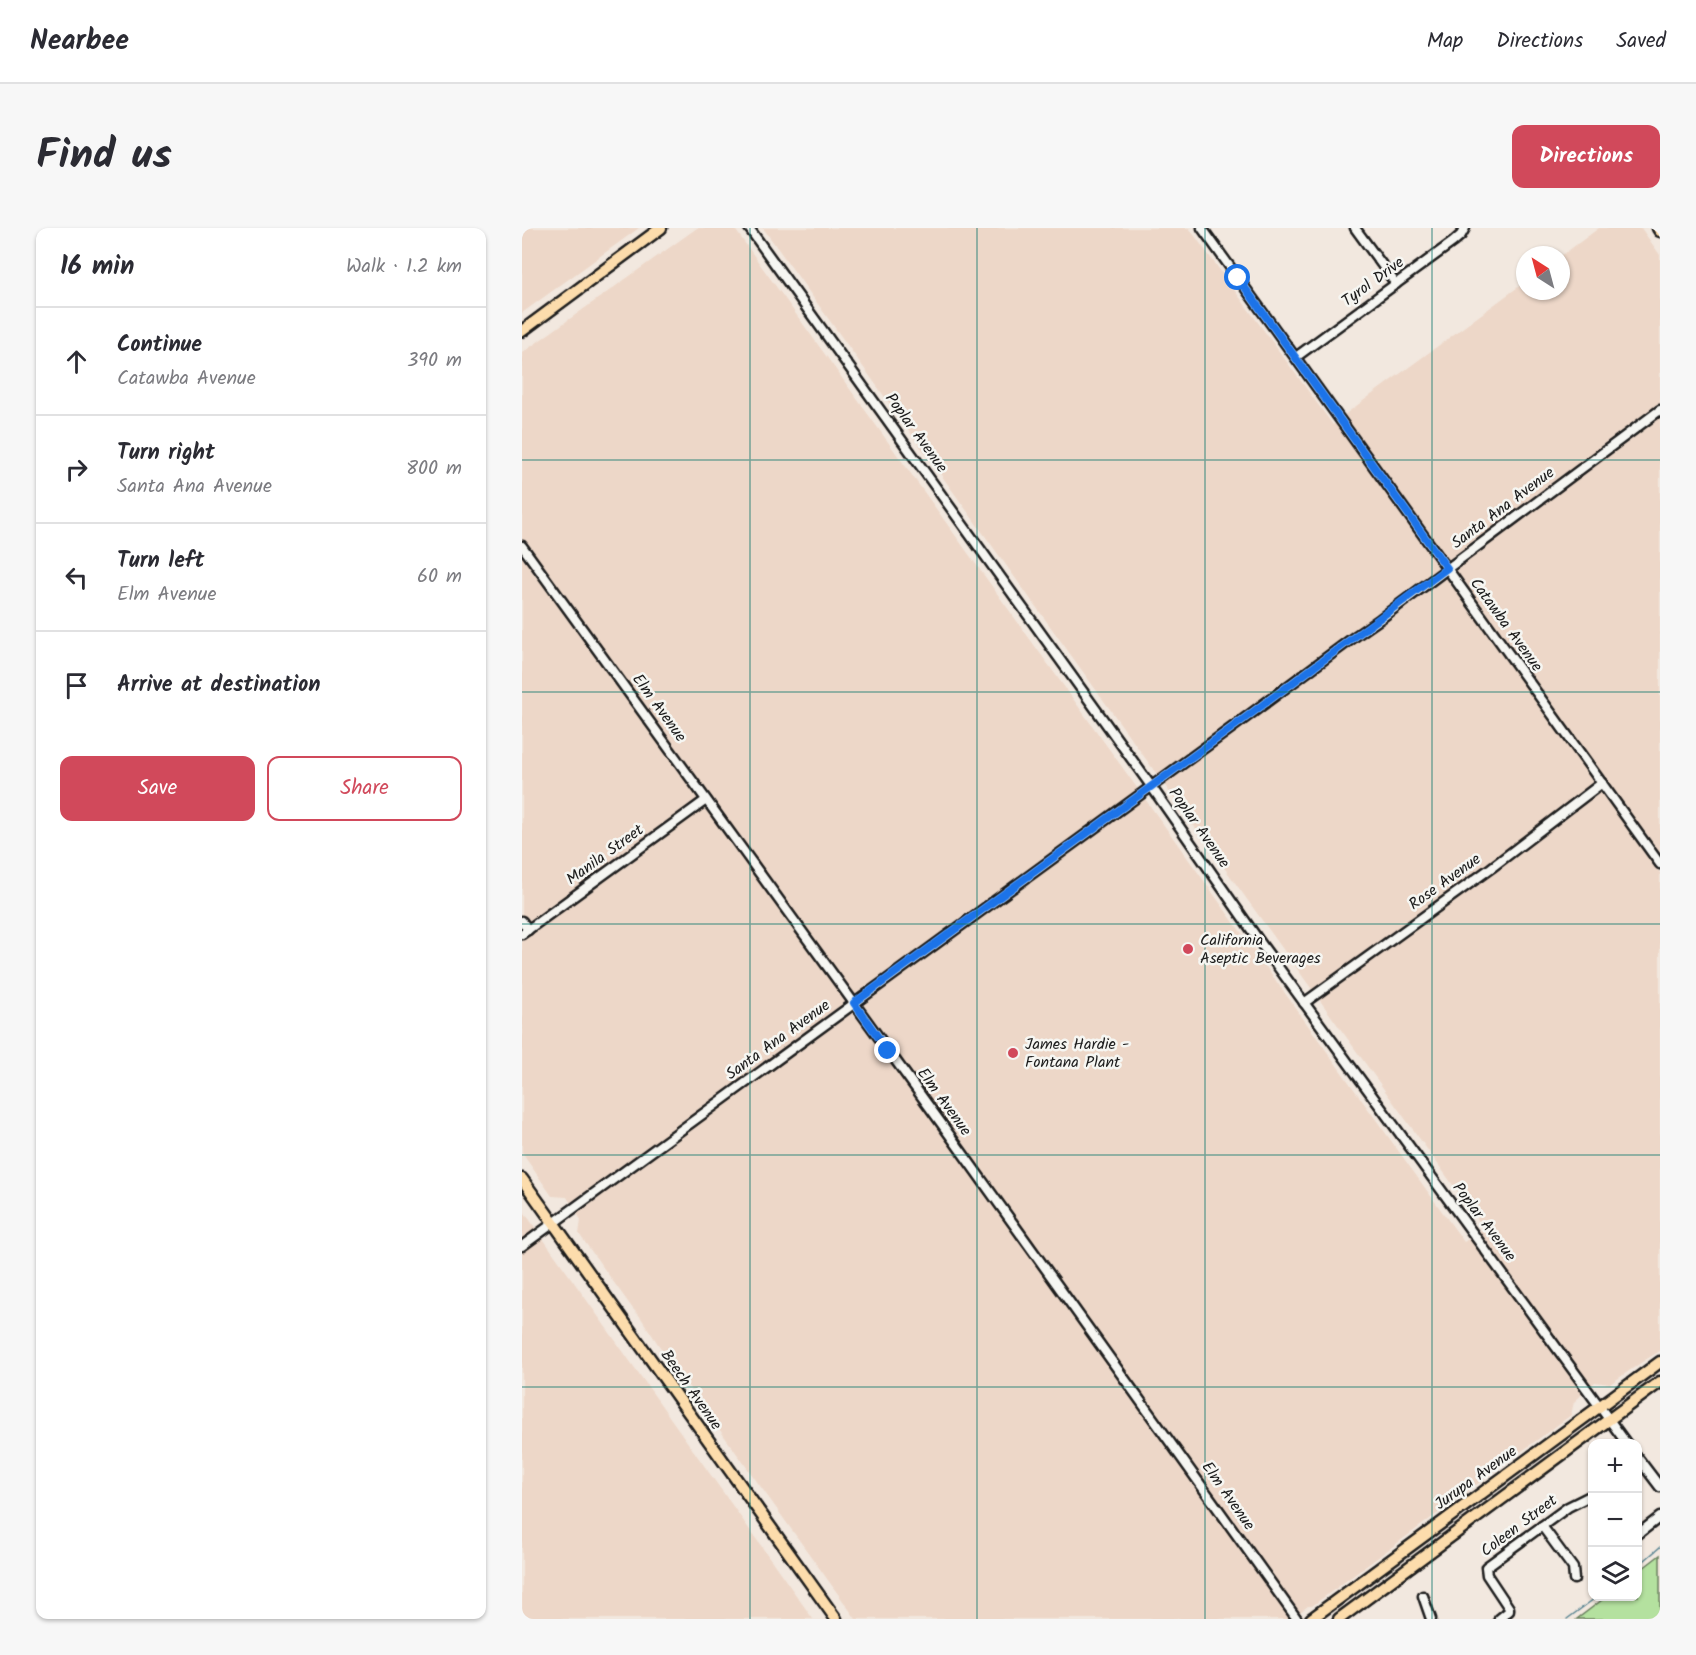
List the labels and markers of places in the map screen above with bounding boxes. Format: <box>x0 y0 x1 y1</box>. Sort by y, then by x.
place label: California Aseptic Beverages <box>1200 928 1321 971</box>
marker: California Aseptic Beverages <box>1181 942 1195 956</box>
place label: James Hardie - Fontana Plant <box>1025 1032 1129 1075</box>
marker: James Hardie - Fontana Plant <box>1006 1046 1020 1060</box>

